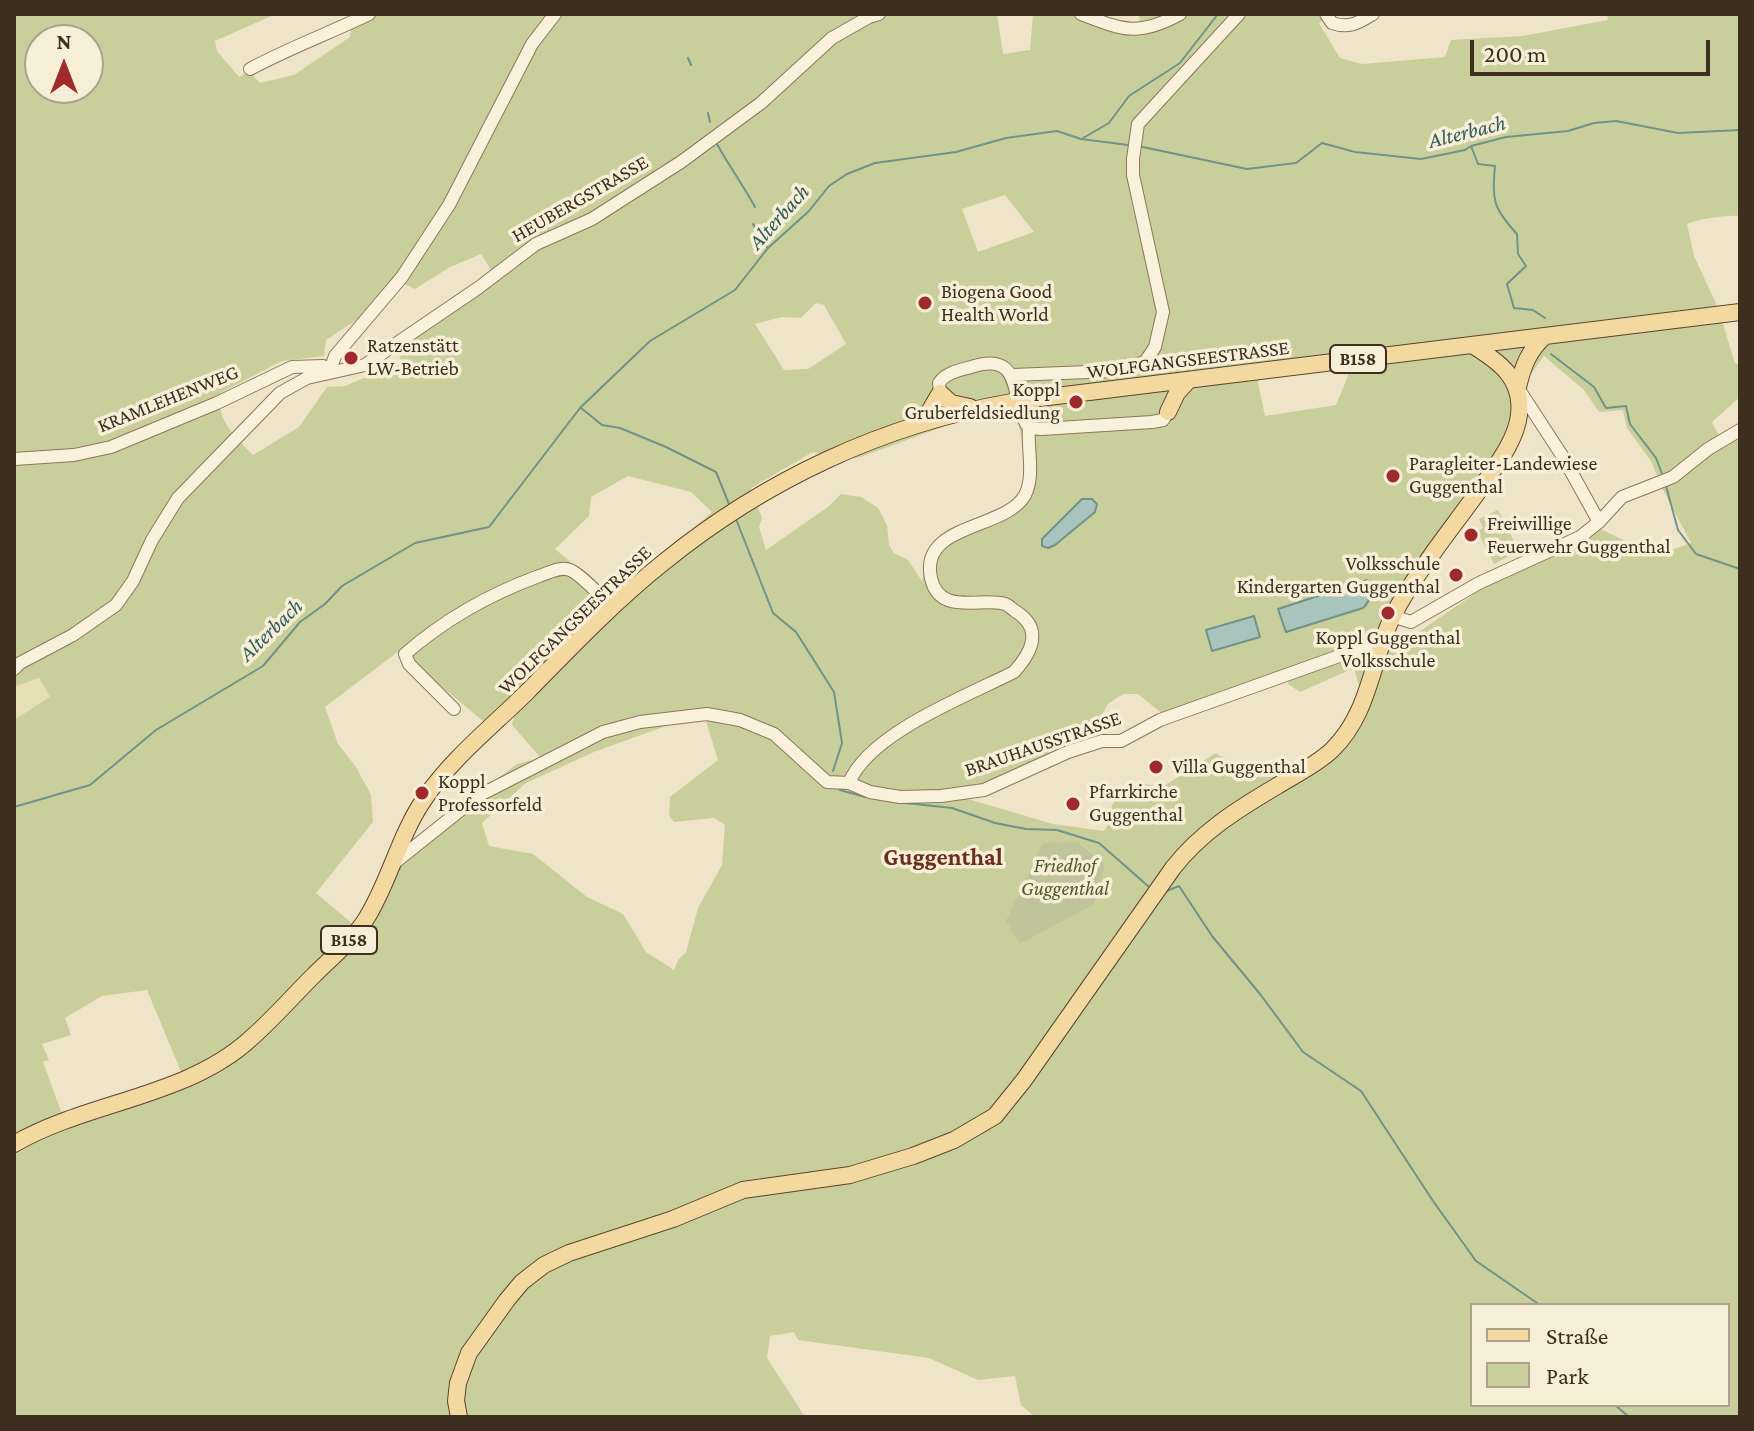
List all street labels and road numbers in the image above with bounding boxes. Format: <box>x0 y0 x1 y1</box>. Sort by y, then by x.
street label: HEUBERGSTRASSE <box>507 150 653 248</box>
street label: WOLFGANGSEESTRASSE <box>1085 336 1291 384</box>
road number: B158 <box>1330 345 1386 373</box>
street label: KRAMLEHENWEG <box>94 360 242 438</box>
street label: WOLFGANGSEESTRASSE <box>493 541 657 699</box>
street label: BRAUHAUSSTRASSE <box>962 706 1124 782</box>
road number: B158 <box>321 926 377 954</box>

